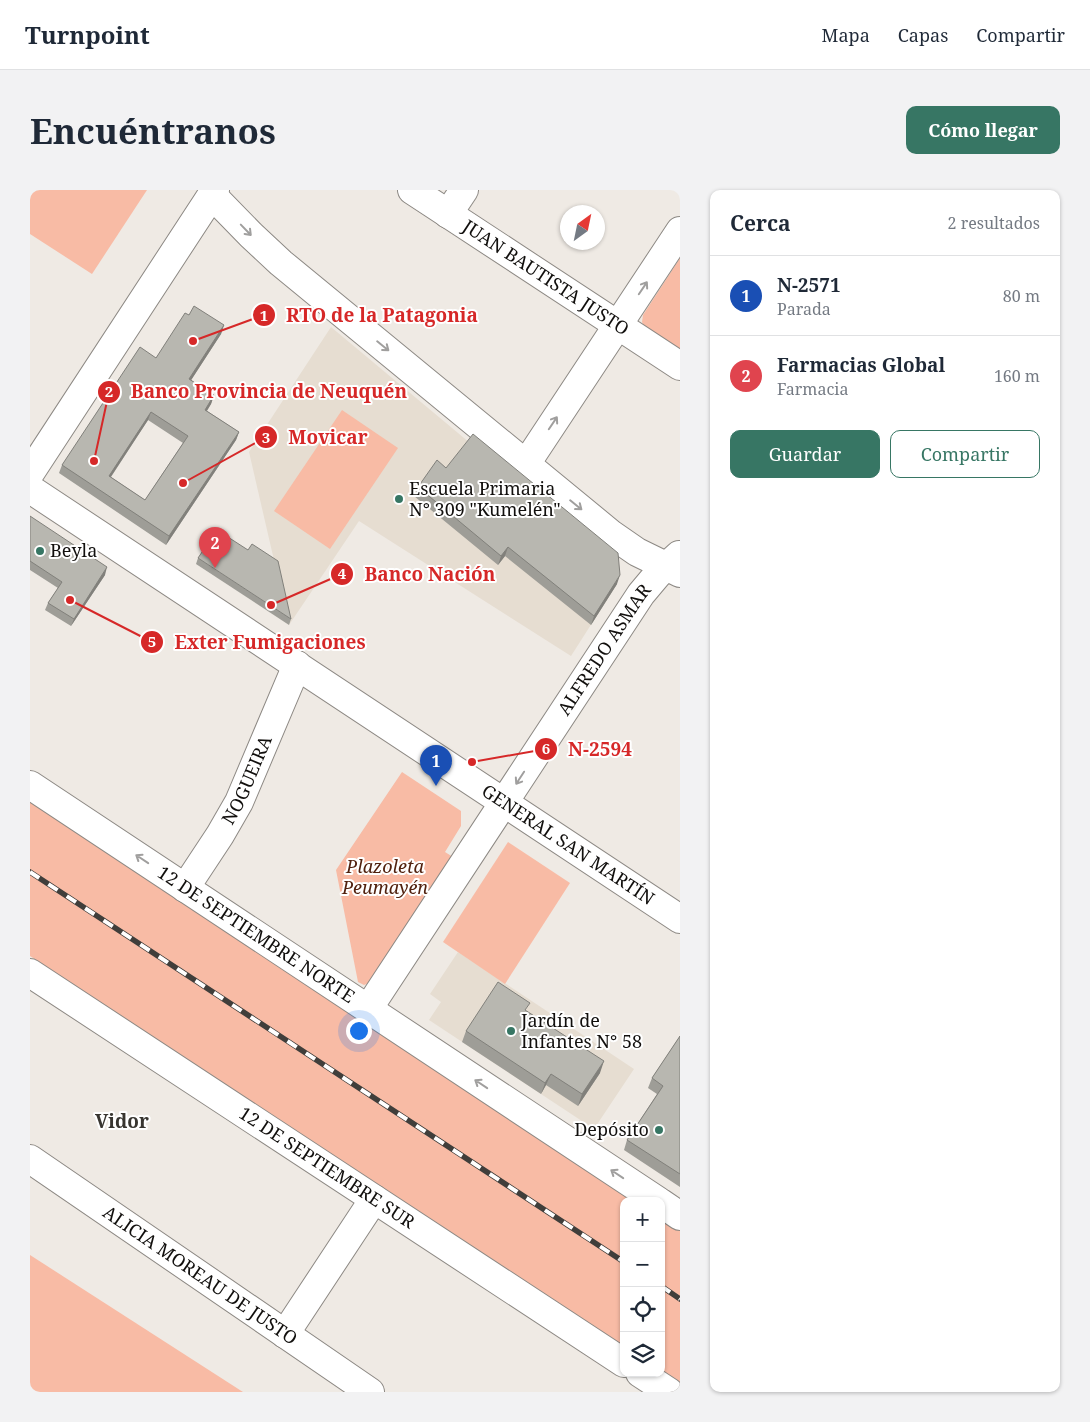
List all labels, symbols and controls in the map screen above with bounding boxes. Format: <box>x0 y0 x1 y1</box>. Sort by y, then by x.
text: Turnpoint <box>25 18 150 51</box>
text: Mapa <box>822 23 870 47</box>
text: Capas <box>898 23 948 47</box>
text: Compartir <box>976 23 1065 47</box>
button: Cómo llegar <box>906 106 1060 154</box>
text: Encuéntranos <box>30 107 276 154</box>
north arrow <box>560 205 605 250</box>
text: Cerca <box>730 209 791 237</box>
text: 2 resultados <box>948 212 1040 234</box>
street label: JUAN BAUTISTA JUSTO <box>458 213 634 340</box>
one-way arrow <box>240 224 252 236</box>
text: N-2571 <box>777 272 841 298</box>
one-way arrow <box>637 281 648 295</box>
text: 1 <box>741 285 751 307</box>
text: 80 m <box>1003 285 1040 307</box>
callout: RTO de la Patagonia <box>251 298 488 332</box>
text: Parada <box>777 298 831 320</box>
text: RTO de la Patagonia <box>286 302 478 328</box>
text: 1 <box>260 305 268 325</box>
one-way arrow <box>376 341 389 352</box>
text: Farmacias Global <box>777 352 945 378</box>
text: 2 <box>741 365 751 387</box>
text: 160 m <box>994 365 1040 387</box>
callout: Banco Provincia de Neuquén <box>96 375 417 409</box>
text: Banco Provincia de Neuquén <box>131 378 407 404</box>
text: Farmacia <box>777 378 848 400</box>
text: 2 <box>105 381 113 401</box>
one-way arrow <box>547 416 558 430</box>
callout: Movicar <box>253 420 377 454</box>
text: Movicar <box>288 424 368 450</box>
text: 3 <box>262 427 270 447</box>
button: Guardar <box>730 430 880 478</box>
button: Compartir <box>890 430 1040 478</box>
place label: Escuela Primaria N° 309 "Kumelén" <box>409 476 561 521</box>
marker: Escuela Primaria N° 309 "Kumelén" <box>393 493 405 505</box>
one-way arrow <box>569 500 582 511</box>
pin: 2 <box>199 527 231 568</box>
place label: Beyla <box>50 538 97 562</box>
marker: Beyla <box>34 545 46 557</box>
callout: Banco Nación <box>329 557 505 591</box>
text: Banco Nación <box>365 561 496 587</box>
text: 4 <box>338 563 347 583</box>
street label: ALFREDO ASMAR <box>552 578 656 720</box>
callout: Exter Fumigaciones <box>139 625 376 659</box>
text: Exter Fumigaciones <box>174 629 366 655</box>
text: 5 <box>148 631 156 651</box>
street label: NOGUEIRA <box>216 731 277 828</box>
callout: N-2594 <box>534 732 642 766</box>
text: N-2594 <box>568 736 632 762</box>
text: 6 <box>542 738 550 758</box>
pin: 1 <box>420 745 452 786</box>
one-way arrow <box>515 771 525 785</box>
street label: GENERAL SAN MARTÍN <box>477 778 660 910</box>
one-way arrow <box>135 854 149 864</box>
park label: Plazoleta Peumayén <box>341 854 428 899</box>
street label: 12 DE SEPTIEMBRE NORTE <box>153 860 360 1008</box>
place label: Jardín de Infantes N° 58 <box>520 1008 642 1053</box>
your location <box>346 1018 372 1044</box>
marker: Jardín de Infantes N° 58 <box>505 1025 517 1037</box>
one-way arrow <box>475 1079 489 1089</box>
street label: 12 DE SEPTIEMBRE SUR <box>235 1101 420 1234</box>
district label: Vidor <box>95 1108 149 1134</box>
place label: Depósito <box>574 1117 649 1141</box>
marker: Depósito <box>653 1124 665 1136</box>
one-way arrow <box>610 1169 624 1179</box>
map controls <box>620 1197 665 1377</box>
button: + <box>620 1197 665 1242</box>
street label: ALICIA MOREAU DE JUSTO <box>99 1200 302 1350</box>
button: − <box>620 1242 665 1287</box>
button: locate <box>620 1287 665 1332</box>
button: layers <box>620 1332 665 1377</box>

